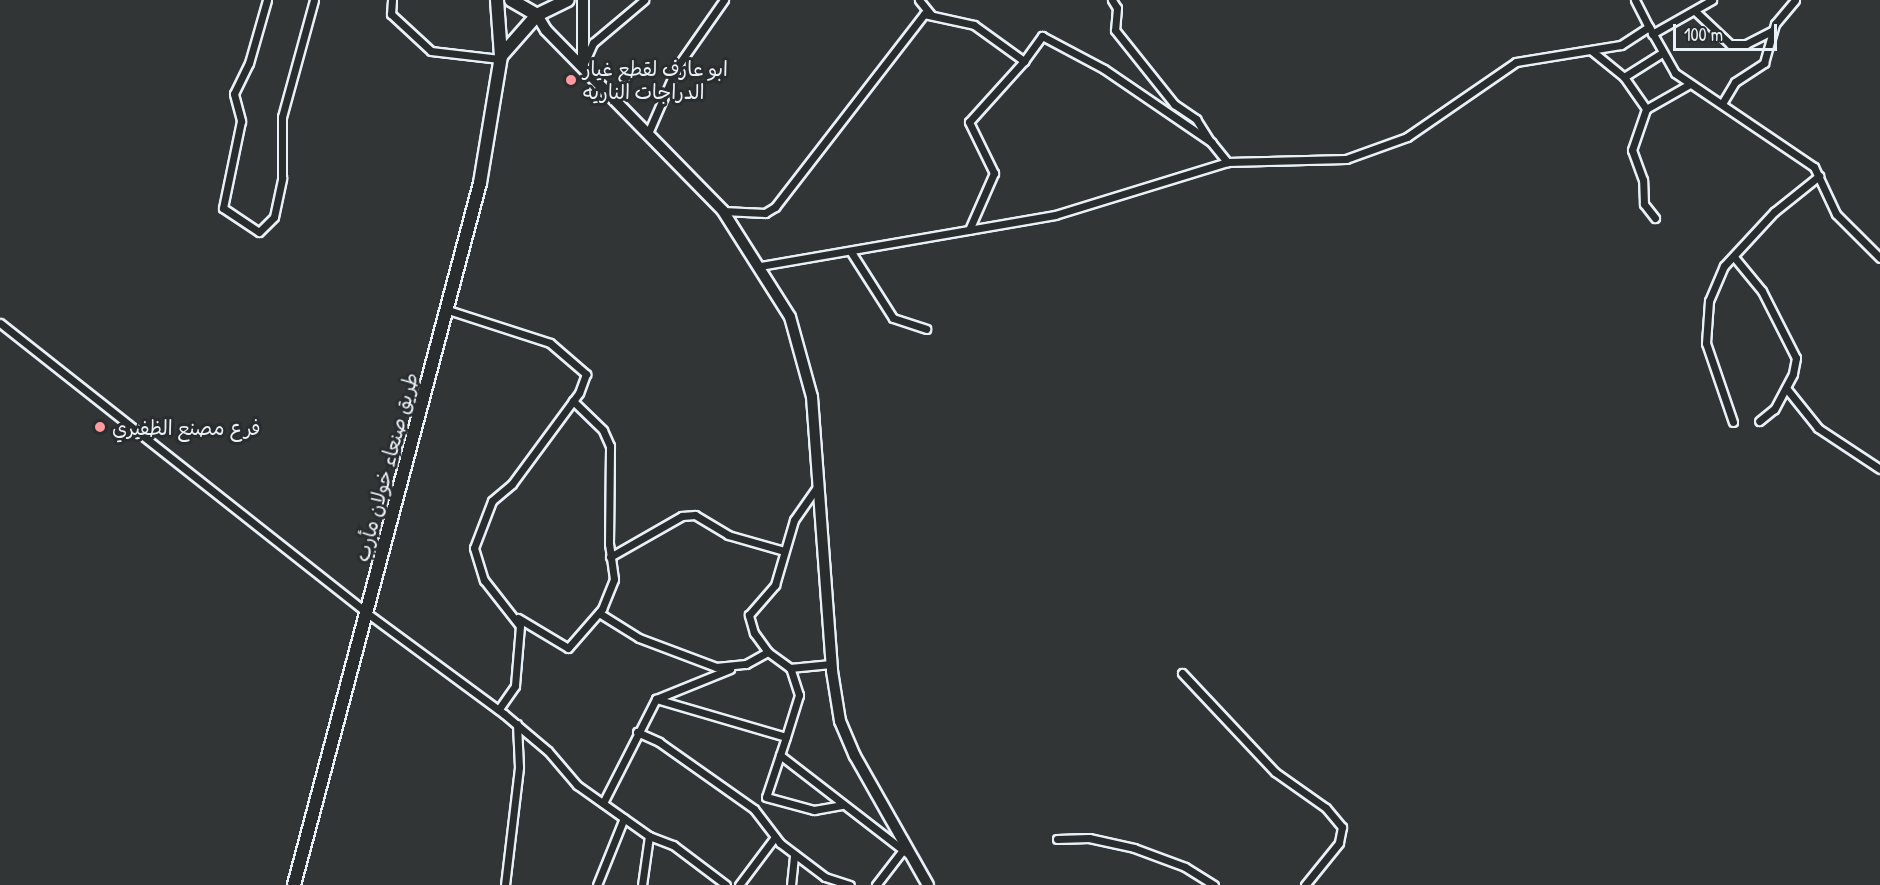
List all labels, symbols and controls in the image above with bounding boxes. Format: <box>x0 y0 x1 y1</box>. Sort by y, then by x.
scale bar <box>1676 12 1780 50</box>
text: 100 m <box>1684 22 1723 47</box>
place label: ابو عارف لقطع غيار الدراجات الناريه <box>583 56 728 103</box>
marker: ابو عارف لقطع غيار الدراجات الناريه <box>564 73 578 87</box>
street label: طريق صنعاء خولان مأرب <box>349 370 423 564</box>
place label: فرع مصنع الظفيري <box>112 415 261 439</box>
marker: فرع مصنع الظفيري <box>93 420 107 434</box>

